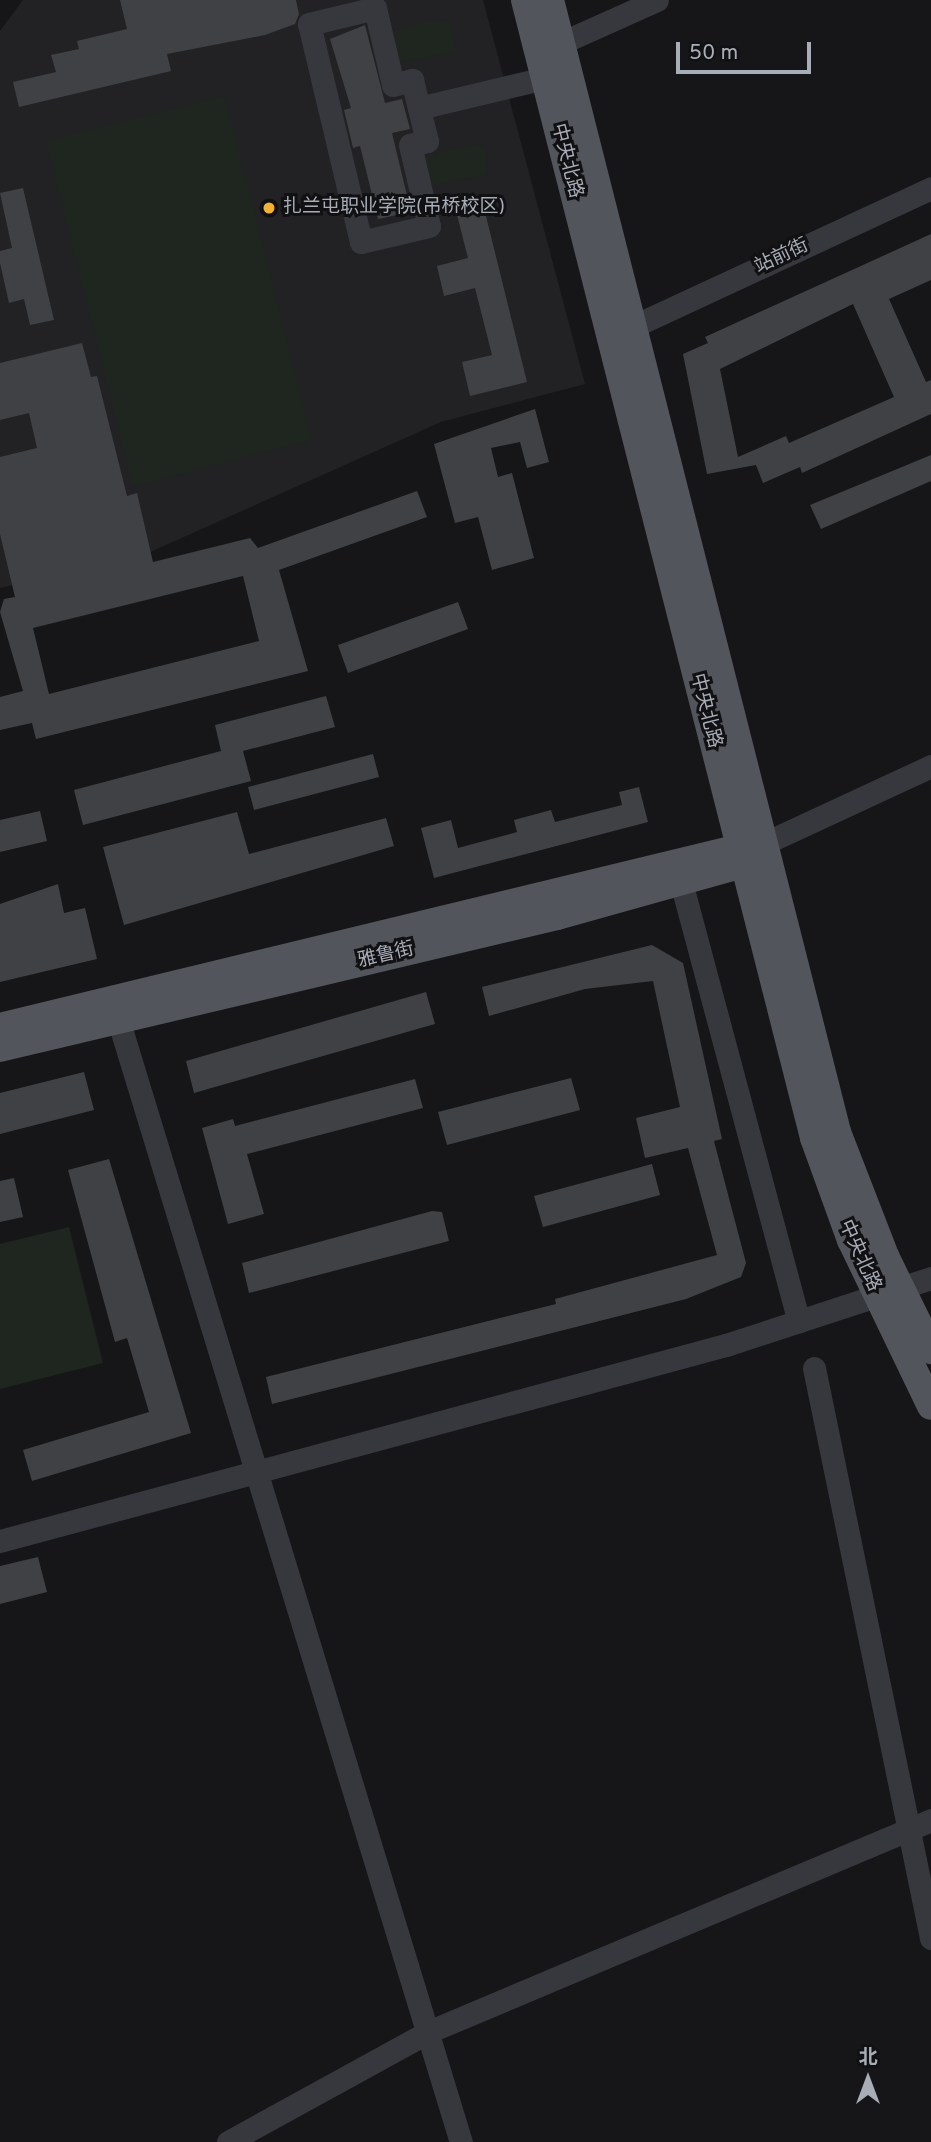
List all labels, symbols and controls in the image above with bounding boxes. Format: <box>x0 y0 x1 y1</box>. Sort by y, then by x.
scale bar <box>679 28 814 72</box>
text: 50 m <box>689 40 738 67</box>
street label: 中央北路 <box>546 121 586 201</box>
place label: 扎兰屯职业学院(吊桥校区) <box>283 197 505 219</box>
marker: 扎兰屯职业学院(吊桥校区) <box>261 200 277 216</box>
street label: 站前街 <box>751 235 813 279</box>
street label: 中央北路 <box>685 671 725 751</box>
street label: 雅鲁街 <box>356 938 416 974</box>
street label: 中央北路 <box>833 1217 885 1295</box>
north arrow <box>833 2044 903 2114</box>
text: 北 <box>858 2046 878 2070</box>

